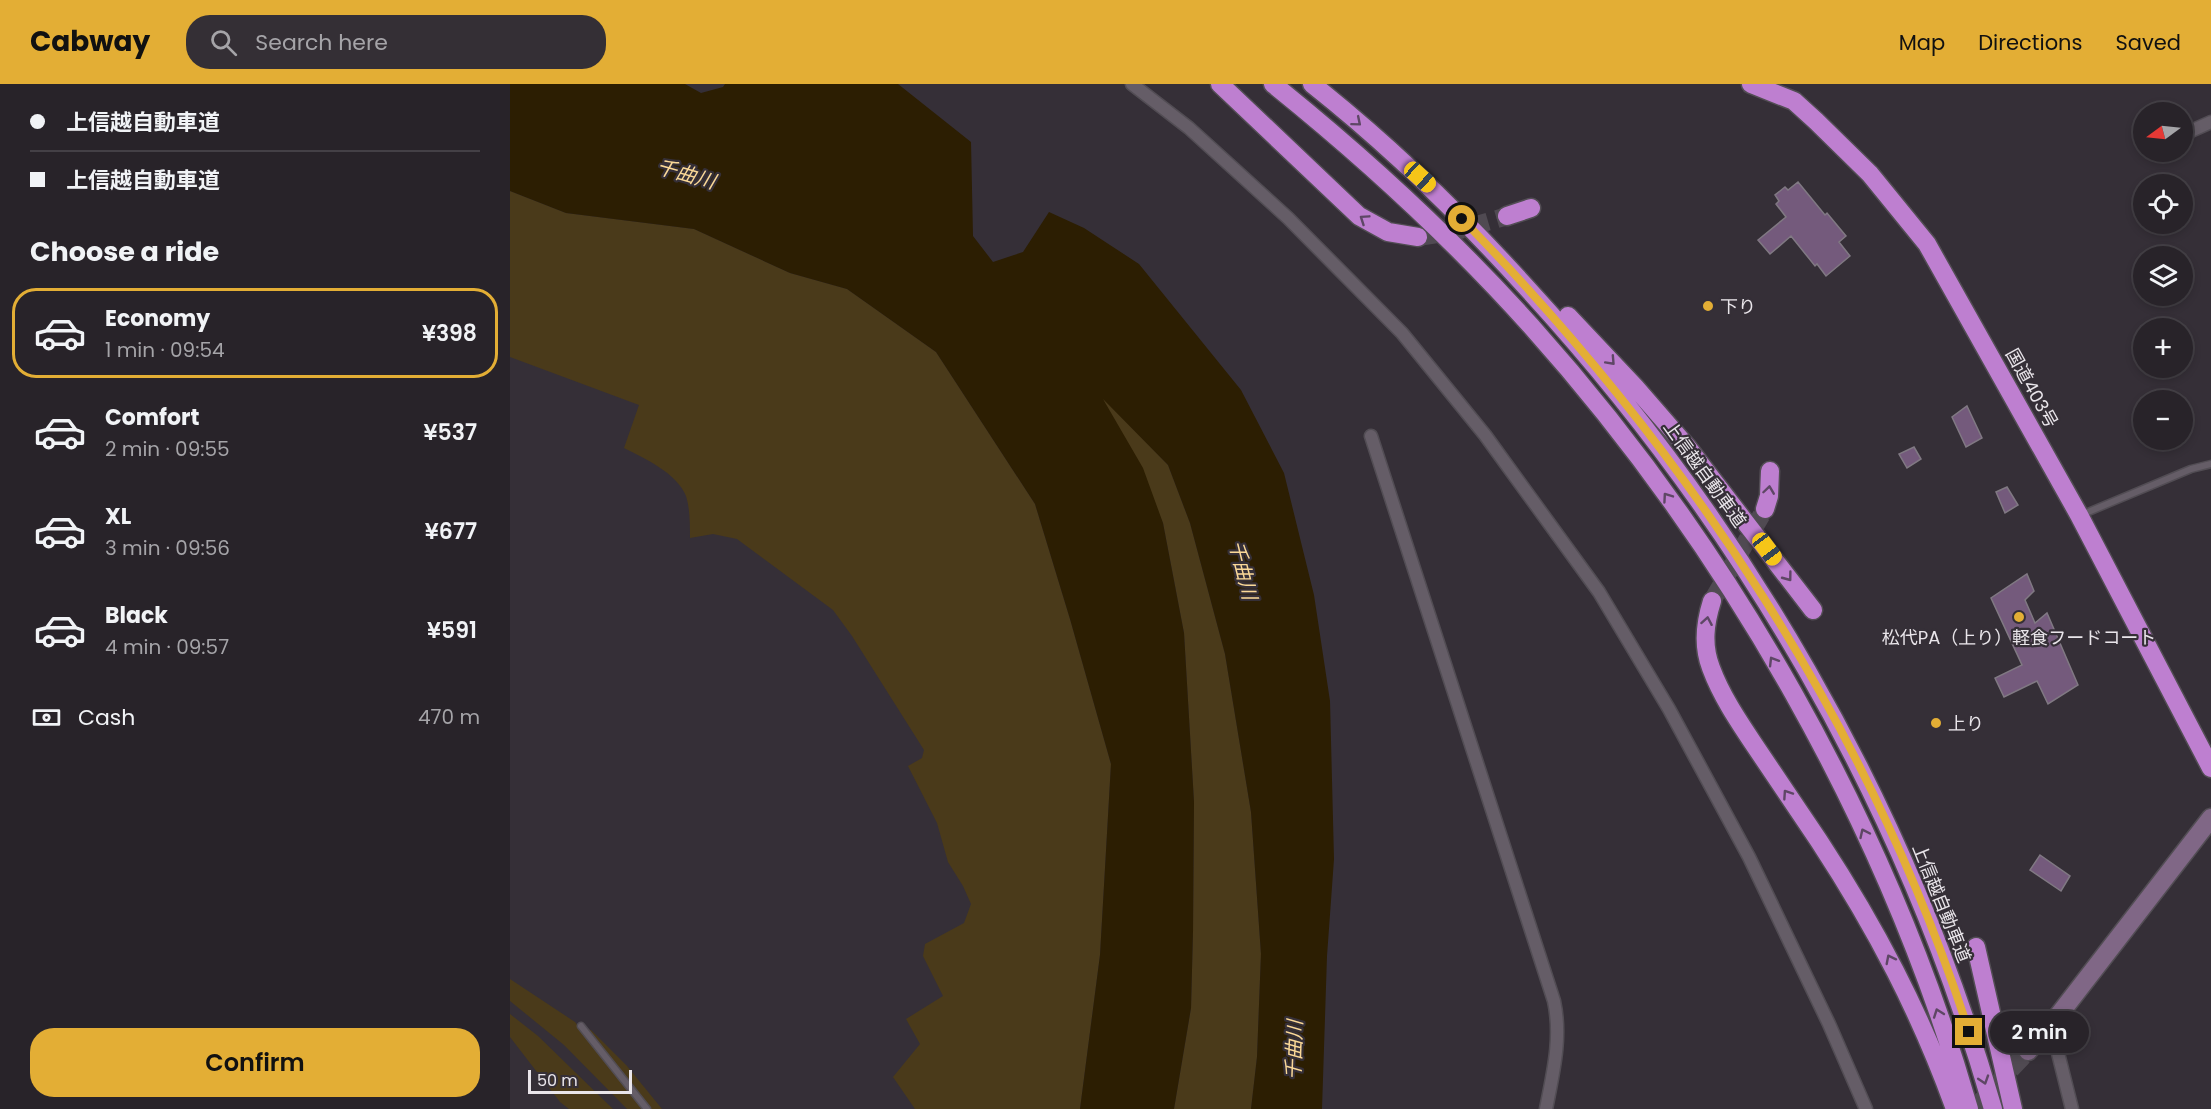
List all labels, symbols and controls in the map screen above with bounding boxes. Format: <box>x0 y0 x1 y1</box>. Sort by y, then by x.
search box <box>186 15 606 69</box>
text: Cabway <box>30 22 150 61</box>
icon: search <box>207 26 240 59</box>
text: Search here <box>255 27 388 58</box>
text: Map <box>1899 28 1945 57</box>
text: Directions <box>1978 28 2082 57</box>
text: Saved <box>2115 28 2181 57</box>
north arrow <box>2133 102 2193 162</box>
map controls <box>2133 102 2193 450</box>
text: 上信越自動車道 <box>66 107 220 138</box>
one-way arrow <box>1350 114 1361 125</box>
water label: 千曲川 <box>653 152 721 196</box>
car <box>1401 158 1439 196</box>
text: 上信越自動車道 <box>66 165 220 196</box>
button: locate <box>2133 174 2193 234</box>
route start <box>1448 205 1475 232</box>
one-way arrow <box>1359 215 1370 226</box>
text: Choose a ride <box>30 233 219 270</box>
button: layers <box>2133 246 2193 306</box>
place label: 下り <box>1720 294 1756 319</box>
marker: 下り <box>1701 299 1715 313</box>
text: Economy <box>105 303 210 334</box>
icon: car <box>33 306 87 360</box>
text: ¥398 <box>422 318 477 349</box>
button: + <box>2133 318 2193 378</box>
text: 1 min · 09:54 <box>105 336 225 364</box>
street label: 国道403号 <box>2000 344 2064 432</box>
one-way arrow <box>1604 355 1615 365</box>
button: − <box>2133 390 2193 450</box>
text: Comfort <box>105 402 199 433</box>
icon: car <box>33 405 87 459</box>
street label: 上信越自動車道 <box>1658 416 1752 532</box>
text: ¥537 <box>424 417 477 448</box>
text: 2 min · 09:55 <box>105 435 230 463</box>
one-way arrow <box>1762 486 1774 495</box>
one-way arrow <box>1663 493 1674 504</box>
text: XL <box>105 501 131 532</box>
icon: car <box>33 504 87 558</box>
text: ¥677 <box>425 516 477 547</box>
car <box>1749 529 1785 569</box>
text: 3 min · 09:56 <box>105 534 230 562</box>
water label: 千曲川 <box>1222 538 1264 604</box>
one-way arrow <box>1781 570 1792 581</box>
text: Black <box>105 600 168 631</box>
icon: car <box>33 603 87 657</box>
marker: 松代PA（上り）軽食フードコート <box>2012 610 2026 624</box>
text: ¥591 <box>427 615 477 646</box>
one-way arrow <box>1700 617 1713 627</box>
place label: 松代PA（上り）軽食フードコート <box>1882 625 2156 650</box>
text: 4 min · 09:57 <box>105 633 229 661</box>
one-way arrow <box>1768 657 1780 667</box>
icon: cash <box>30 701 63 734</box>
text: Cash <box>78 702 135 733</box>
text: 470 m <box>418 703 480 731</box>
place label: 上り <box>1948 711 1984 736</box>
marker: 上り <box>1929 716 1943 730</box>
one-way arrow <box>1783 789 1794 800</box>
one-way arrow <box>1859 828 1871 839</box>
street label: 上信越自動車道 <box>1907 840 1977 966</box>
one-way arrow <box>1886 955 1897 966</box>
one-way arrow <box>1933 1008 1945 1019</box>
callout: 2 min <box>1990 1011 2089 1053</box>
water label: 千曲川 <box>1279 1018 1309 1080</box>
route end <box>1955 1018 1982 1045</box>
text: 2 min <box>2012 1018 2067 1046</box>
button: Confirm <box>30 1028 480 1097</box>
scale bar <box>528 1067 632 1094</box>
text: 50 m <box>537 1069 578 1092</box>
one-way arrow <box>1977 1074 1989 1085</box>

